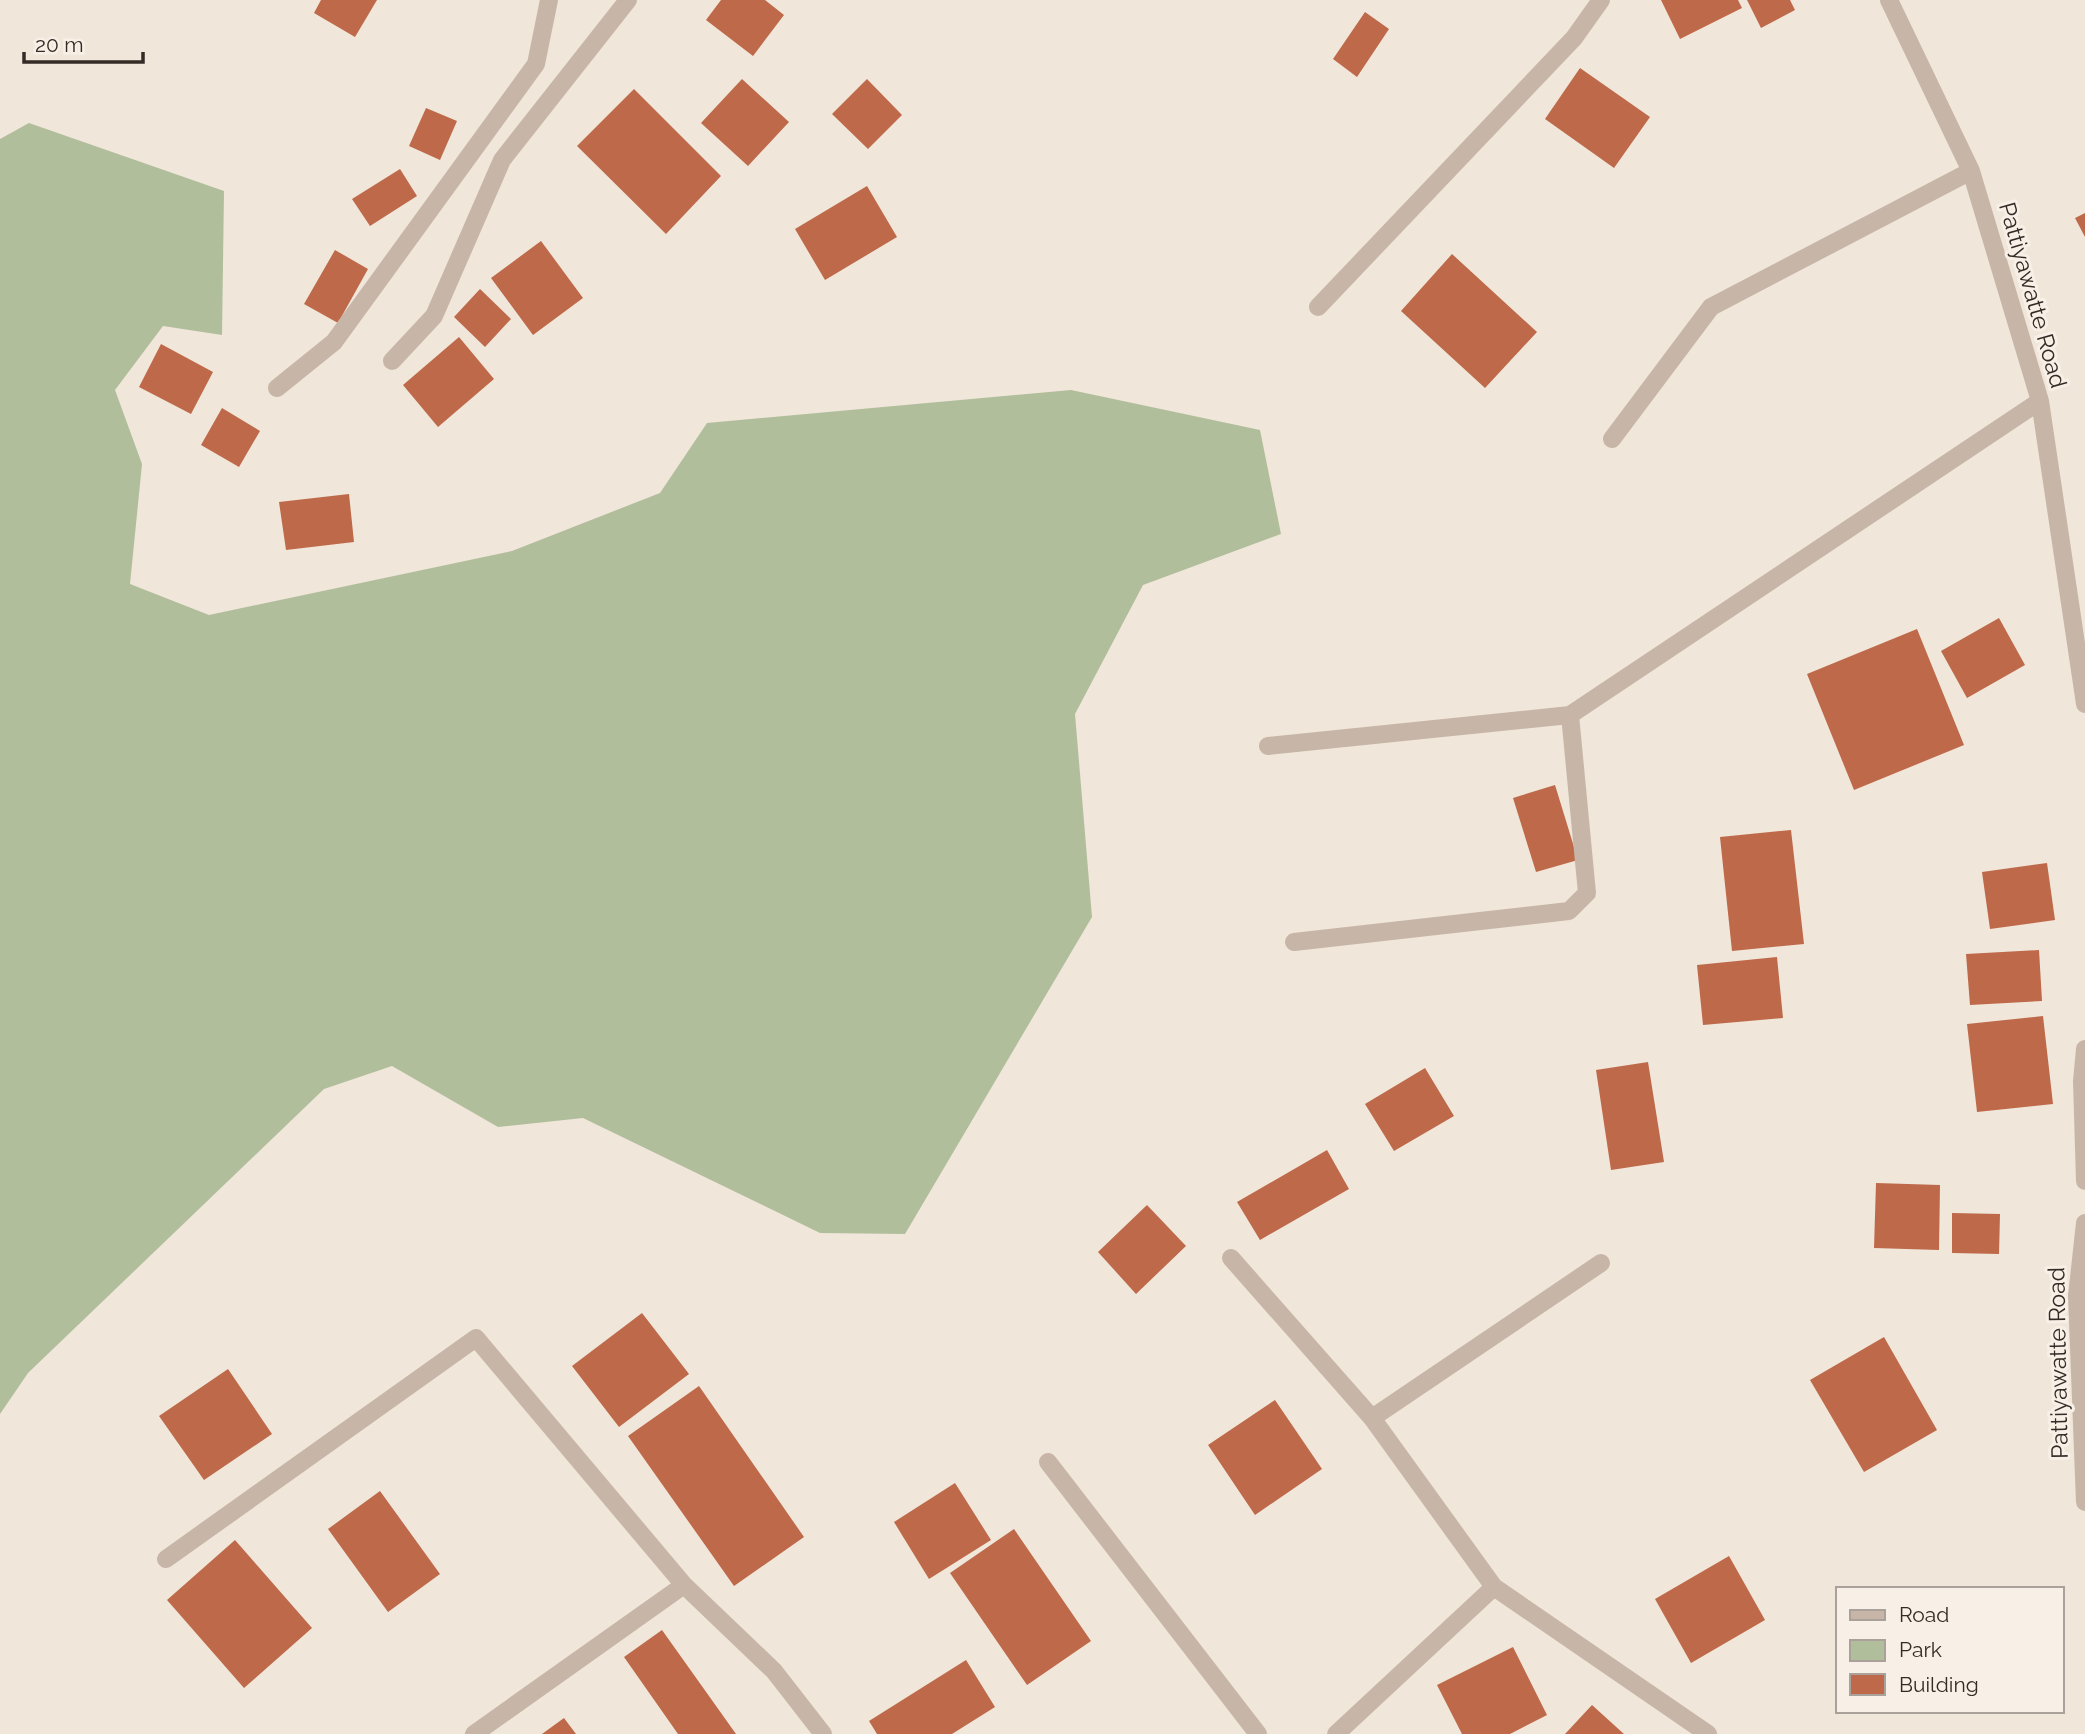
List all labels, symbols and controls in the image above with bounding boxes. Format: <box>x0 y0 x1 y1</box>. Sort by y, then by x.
scale bar <box>24 21 144 65</box>
text: 20 m <box>35 32 83 57</box>
street label: Pattiyawatte Road <box>1994 199 2073 391</box>
street label: Pattiyawatte Road <box>2042 1267 2073 1459</box>
legend <box>1836 1587 2064 1713</box>
text: Road <box>1899 1602 1949 1627</box>
text: Park <box>1899 1637 1942 1662</box>
text: Building <box>1899 1672 1979 1697</box>

